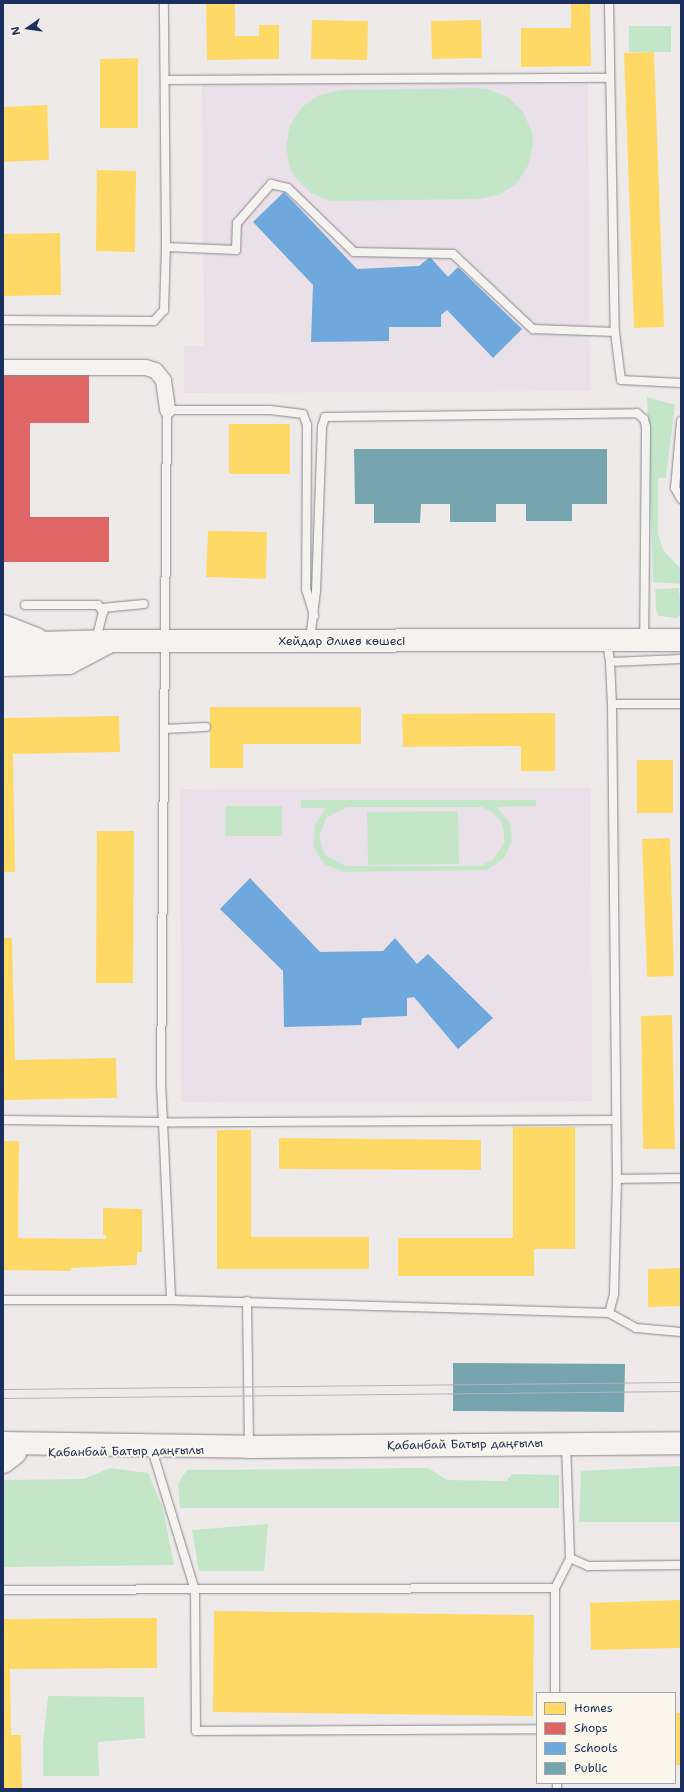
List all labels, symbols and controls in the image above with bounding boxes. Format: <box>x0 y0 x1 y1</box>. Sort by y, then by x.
north arrow <box>8 8 48 48</box>
text: N <box>8 25 24 37</box>
street label: Хейдар Әлиев көшесі <box>279 635 405 649</box>
street label: Қабанбай Батыр даңғылы <box>387 1436 543 1454</box>
street label: Қабанбай Батыр даңғылы <box>48 1443 204 1461</box>
legend <box>536 1692 676 1784</box>
text: Homes <box>574 1700 613 1716</box>
text: Shops <box>574 1720 608 1736</box>
text: Schools <box>574 1740 618 1756</box>
text: Public <box>574 1760 608 1776</box>

